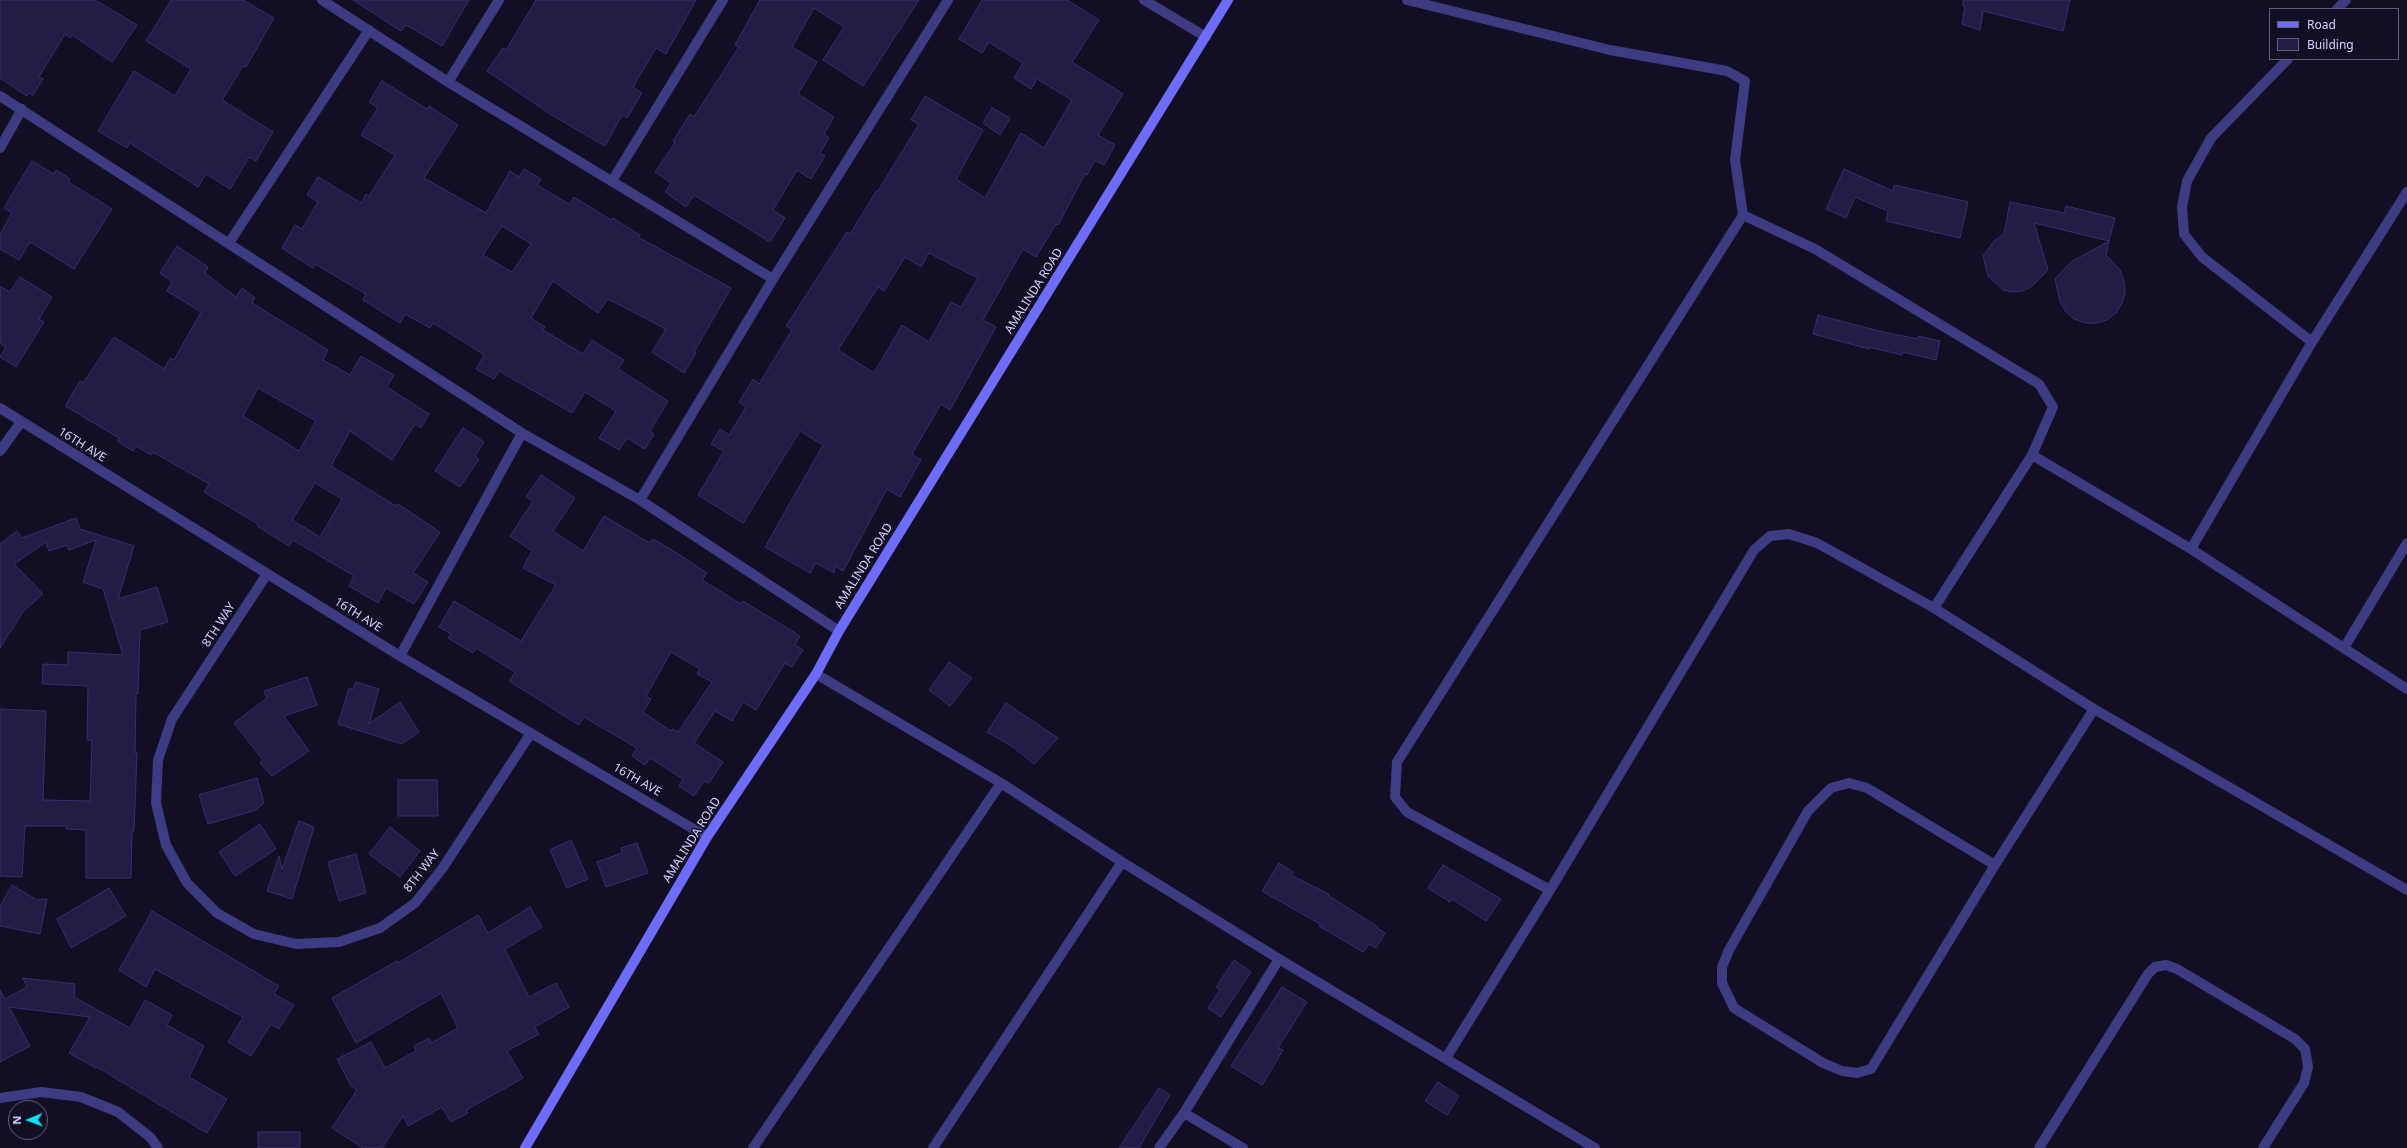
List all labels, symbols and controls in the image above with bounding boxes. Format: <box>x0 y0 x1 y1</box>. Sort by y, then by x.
legend <box>2269 8 2399 60</box>
text: Road <box>2307 16 2336 33</box>
text: Building <box>2307 36 2354 53</box>
street label: AMALINDA ROAD <box>1002 246 1066 336</box>
street label: 16TH AVE <box>56 425 108 465</box>
street label: AMALINDA ROAD <box>832 521 896 611</box>
street label: 16TH AVE <box>332 595 384 635</box>
street label: 8TH WAY <box>199 600 239 650</box>
street label: 16TH AVE <box>610 760 664 800</box>
street label: AMALINDA ROAD <box>660 795 724 885</box>
street label: 8TH WAY <box>401 847 443 895</box>
north arrow <box>8 1100 48 1140</box>
text: N <box>9 1116 24 1125</box>

